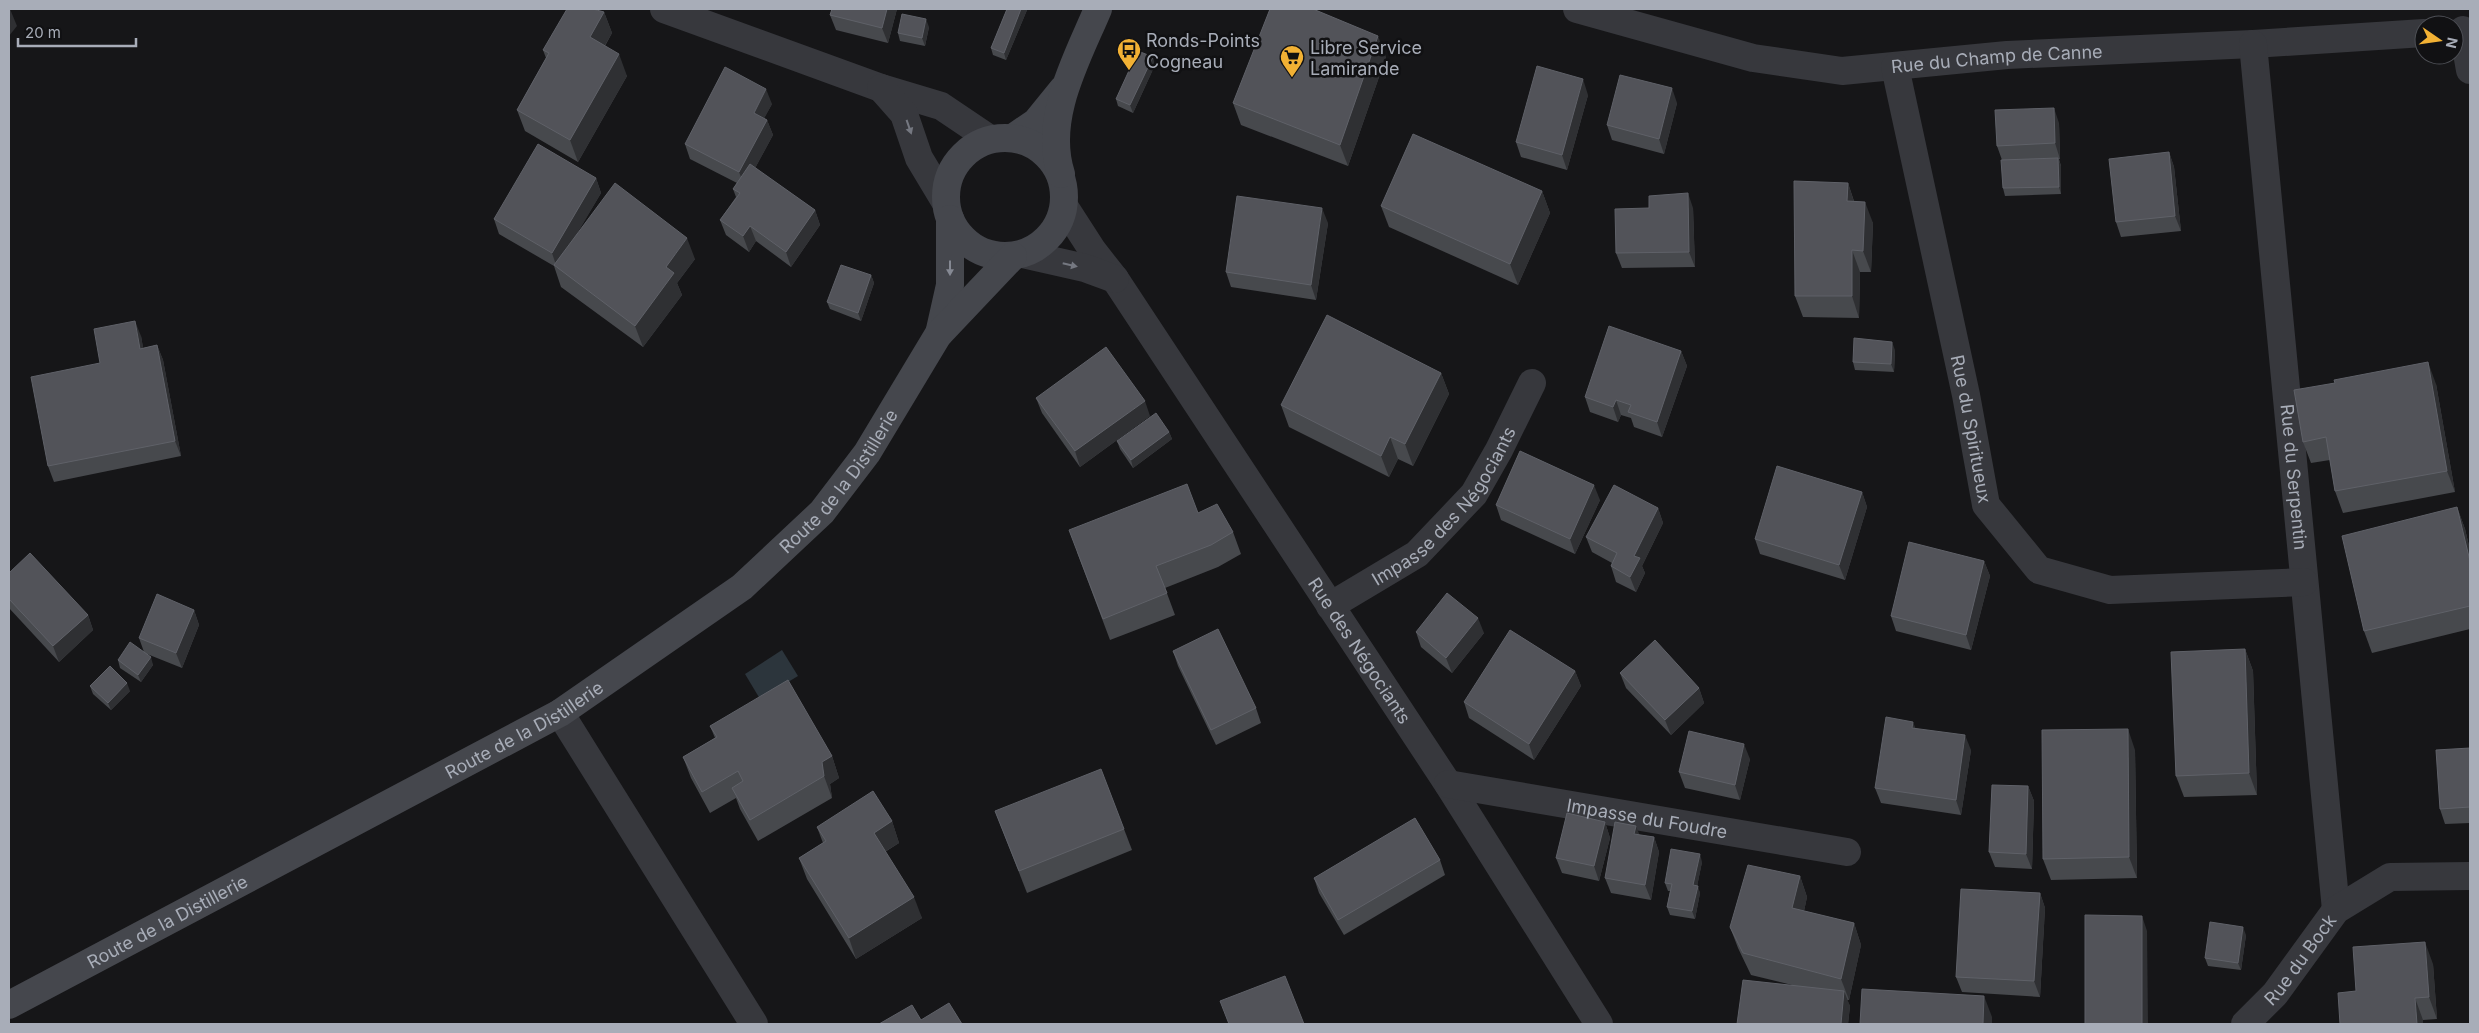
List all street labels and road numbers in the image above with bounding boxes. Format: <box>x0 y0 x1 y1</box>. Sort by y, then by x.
street label: Rue du Champ de Canne <box>1890 40 2103 77</box>
street label: Rue du Spiritueux <box>1947 353 1996 505</box>
street label: Rue du Serpentin <box>2277 403 2312 551</box>
street label: Route de la Distillerie <box>775 405 901 557</box>
street label: Impasse des Négociants <box>1368 423 1519 589</box>
street label: Rue des Négociants <box>1304 573 1416 727</box>
street label: Route de la Distillerie <box>441 676 607 783</box>
street label: Impasse du Foudre <box>1565 794 1729 842</box>
street label: Route de la Distillerie <box>83 870 251 972</box>
street label: Rue du Bock <box>2260 910 2340 1009</box>

